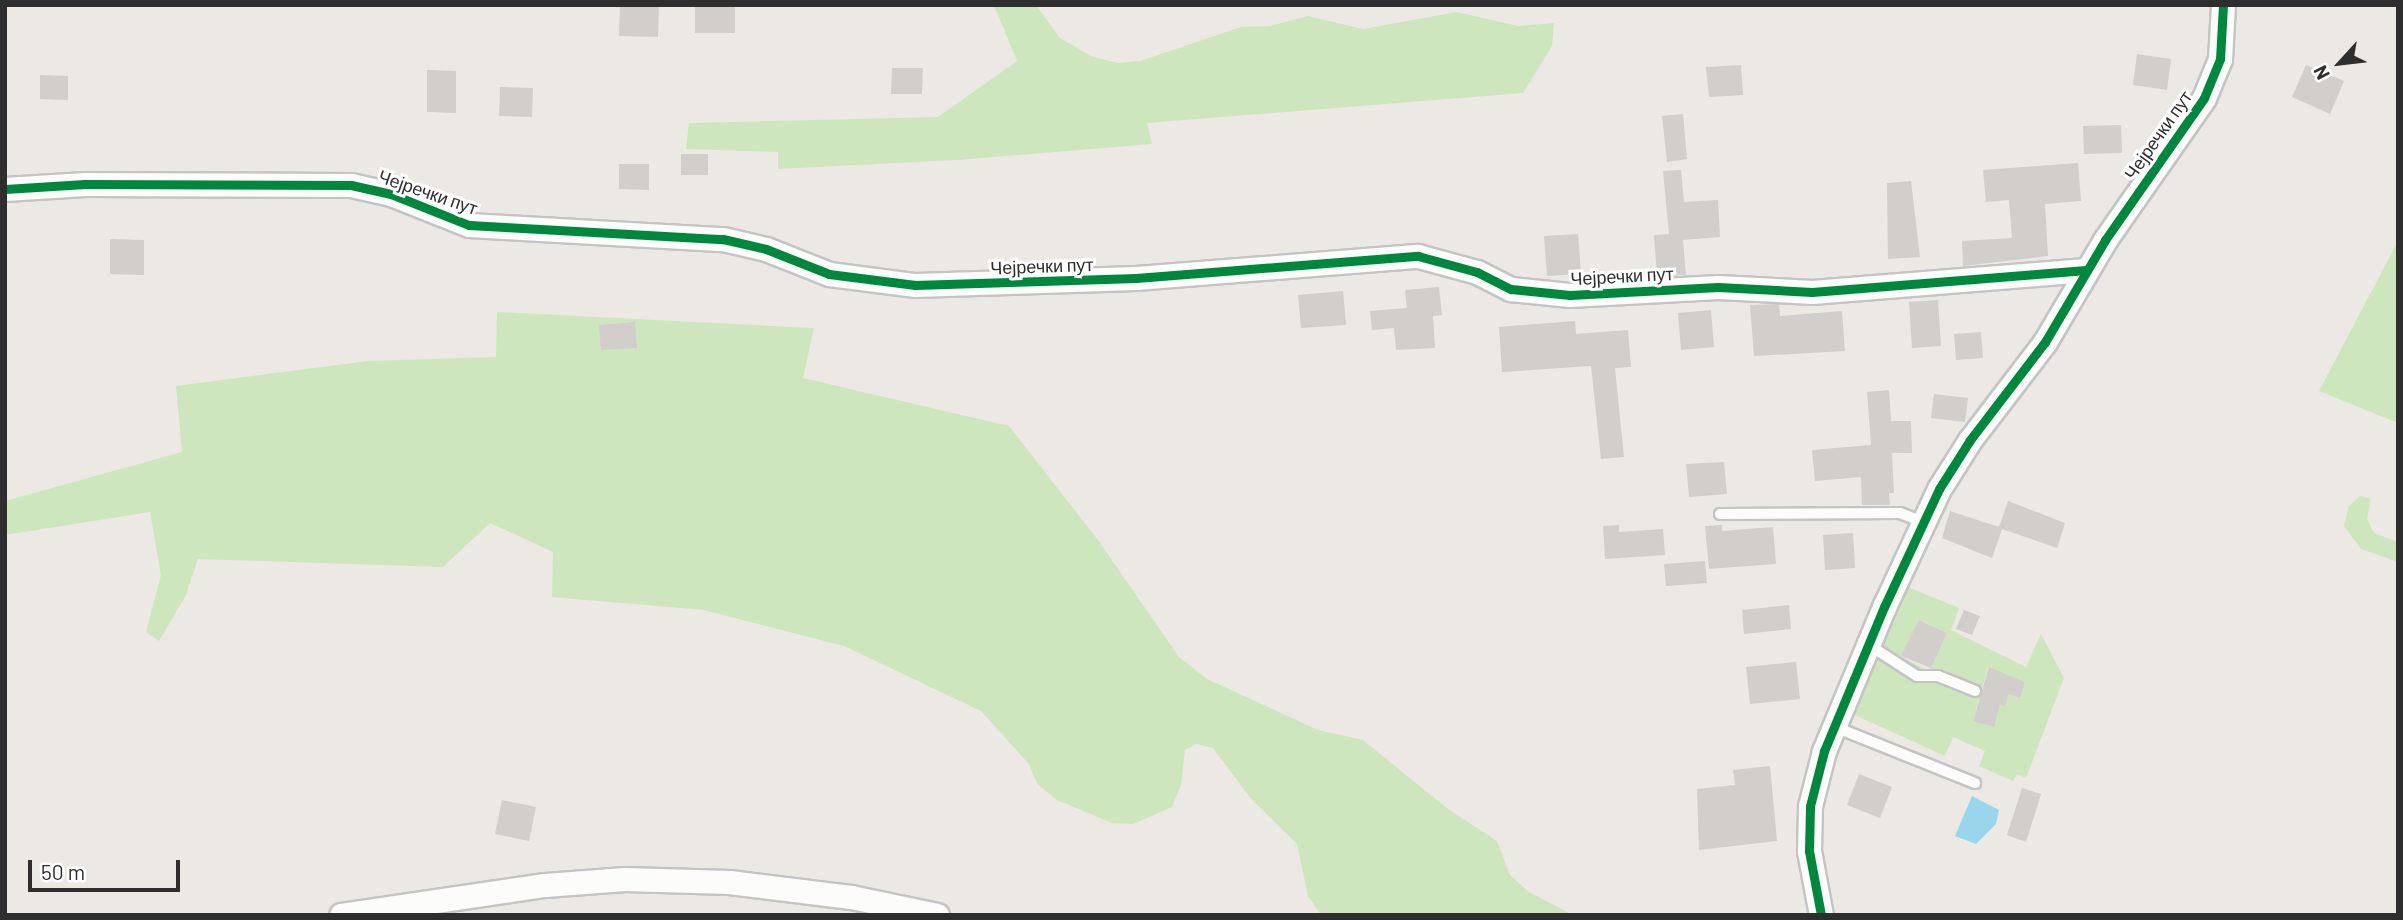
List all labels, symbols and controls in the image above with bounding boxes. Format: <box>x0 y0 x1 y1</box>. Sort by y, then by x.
north arrow <box>2305 28 2375 98</box>
text: N <box>2308 62 2334 84</box>
street label: Чејречки пут <box>2120 86 2196 184</box>
street label: Чејречки пут <box>376 165 480 219</box>
street label: Чејречки пут <box>990 253 1094 279</box>
street label: Чејречки пут <box>1570 263 1674 289</box>
scale bar <box>32 846 184 890</box>
text: 50 m <box>41 859 85 884</box>

